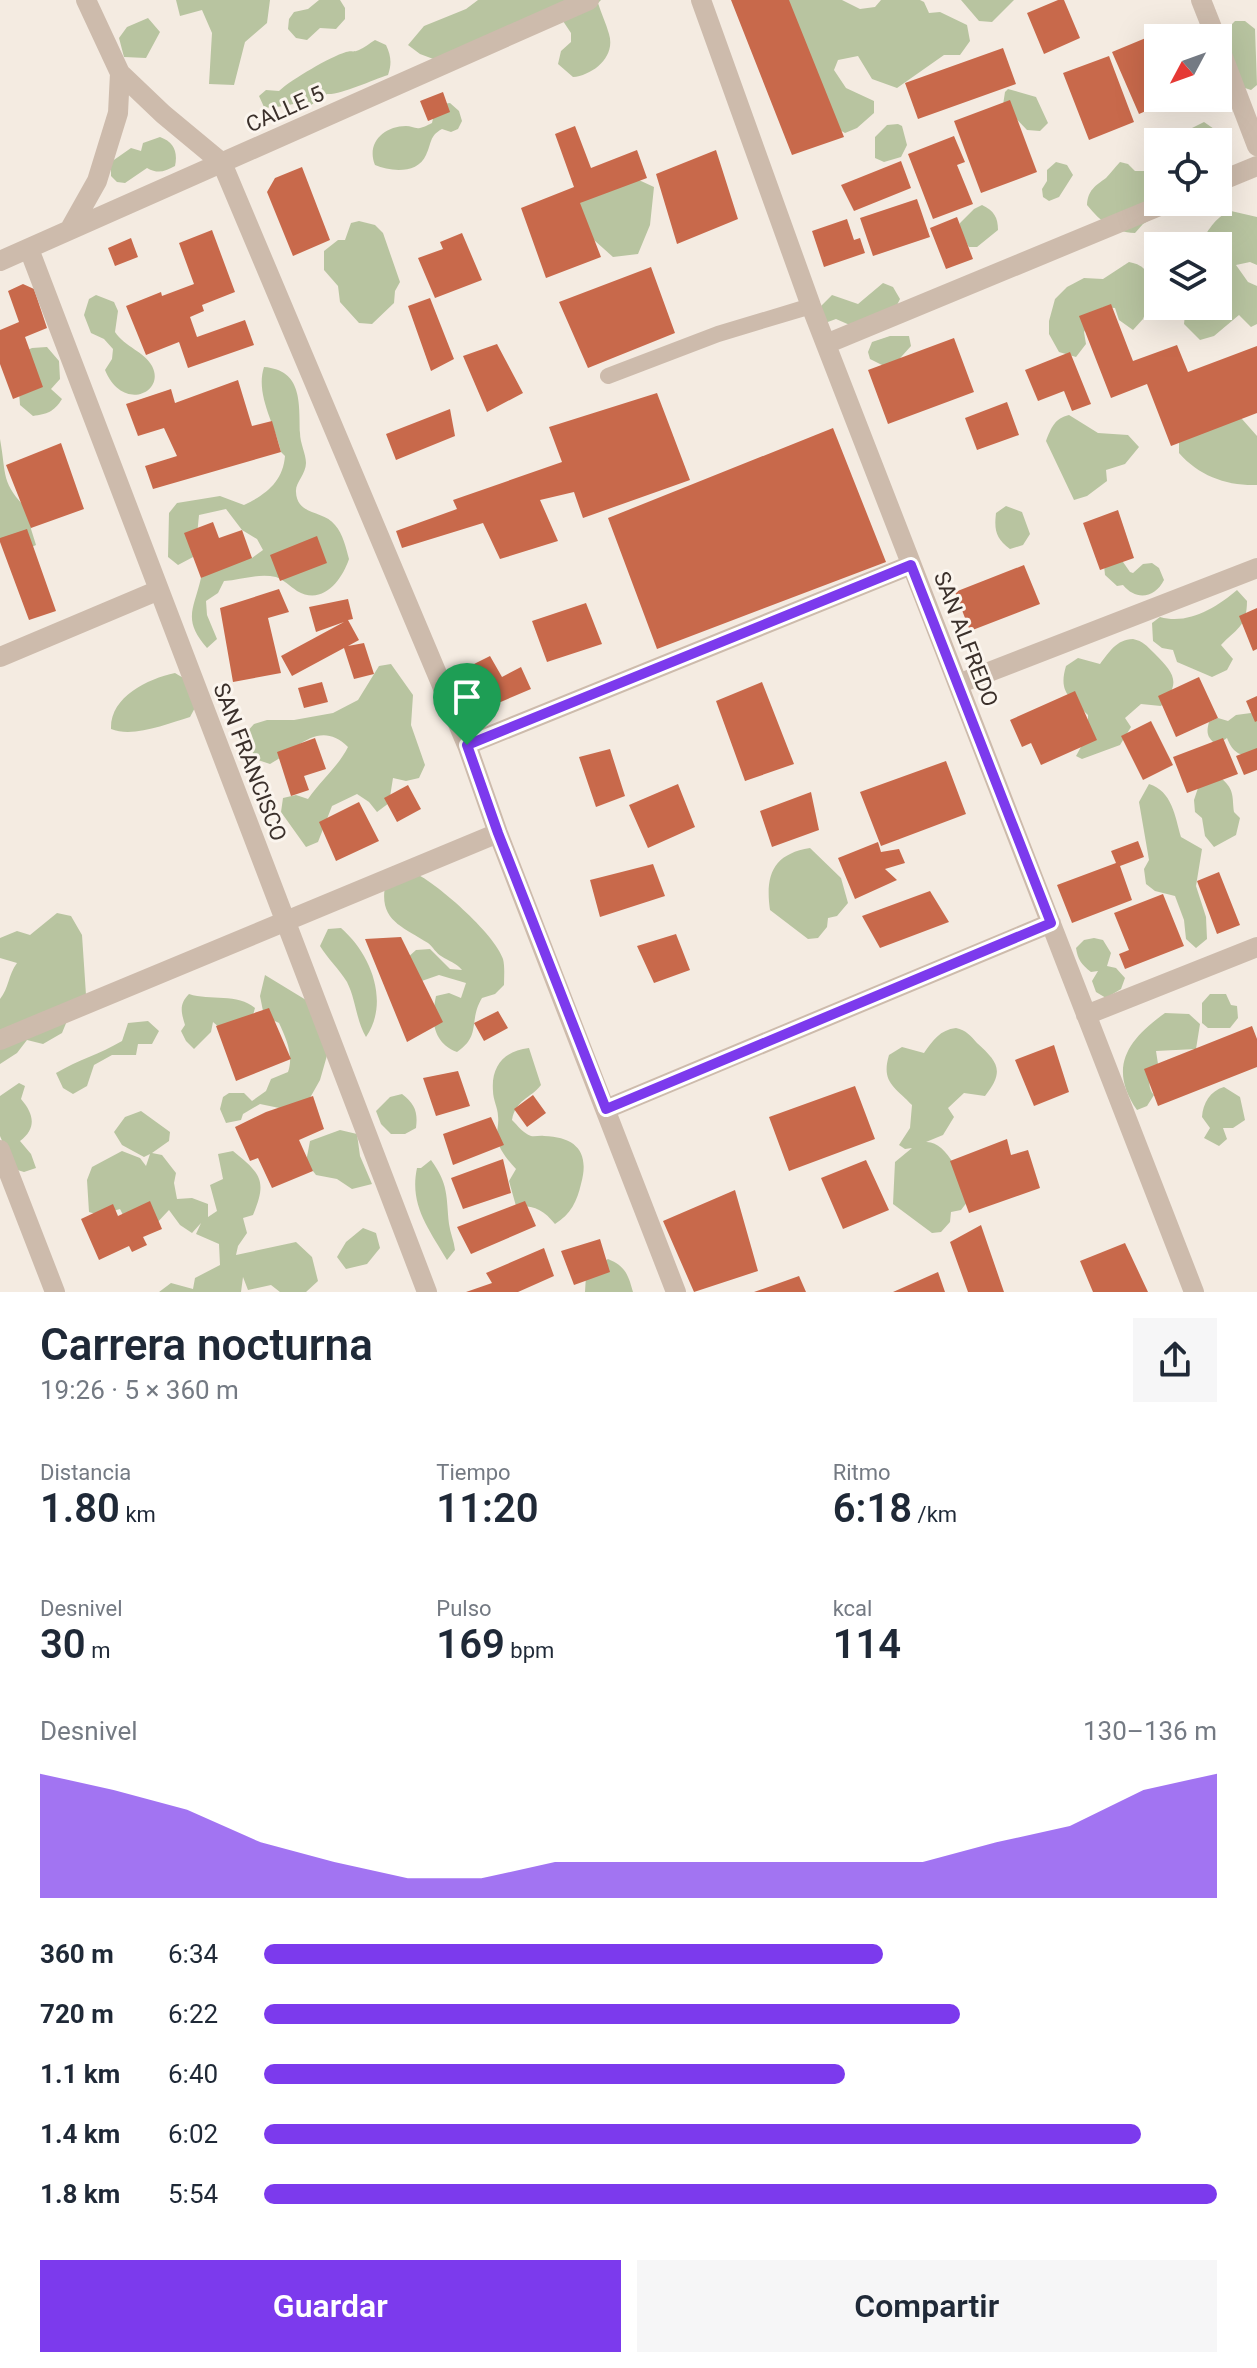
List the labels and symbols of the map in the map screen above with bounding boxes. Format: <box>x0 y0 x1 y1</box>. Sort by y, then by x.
north arrow <box>1144 24 1232 112</box>
street label: CALLE 5 <box>242 81 328 137</box>
street label: SAN ALFREDO <box>929 568 1003 710</box>
pin <box>433 663 501 745</box>
street label: SAN FRANCISCO <box>208 679 292 845</box>

